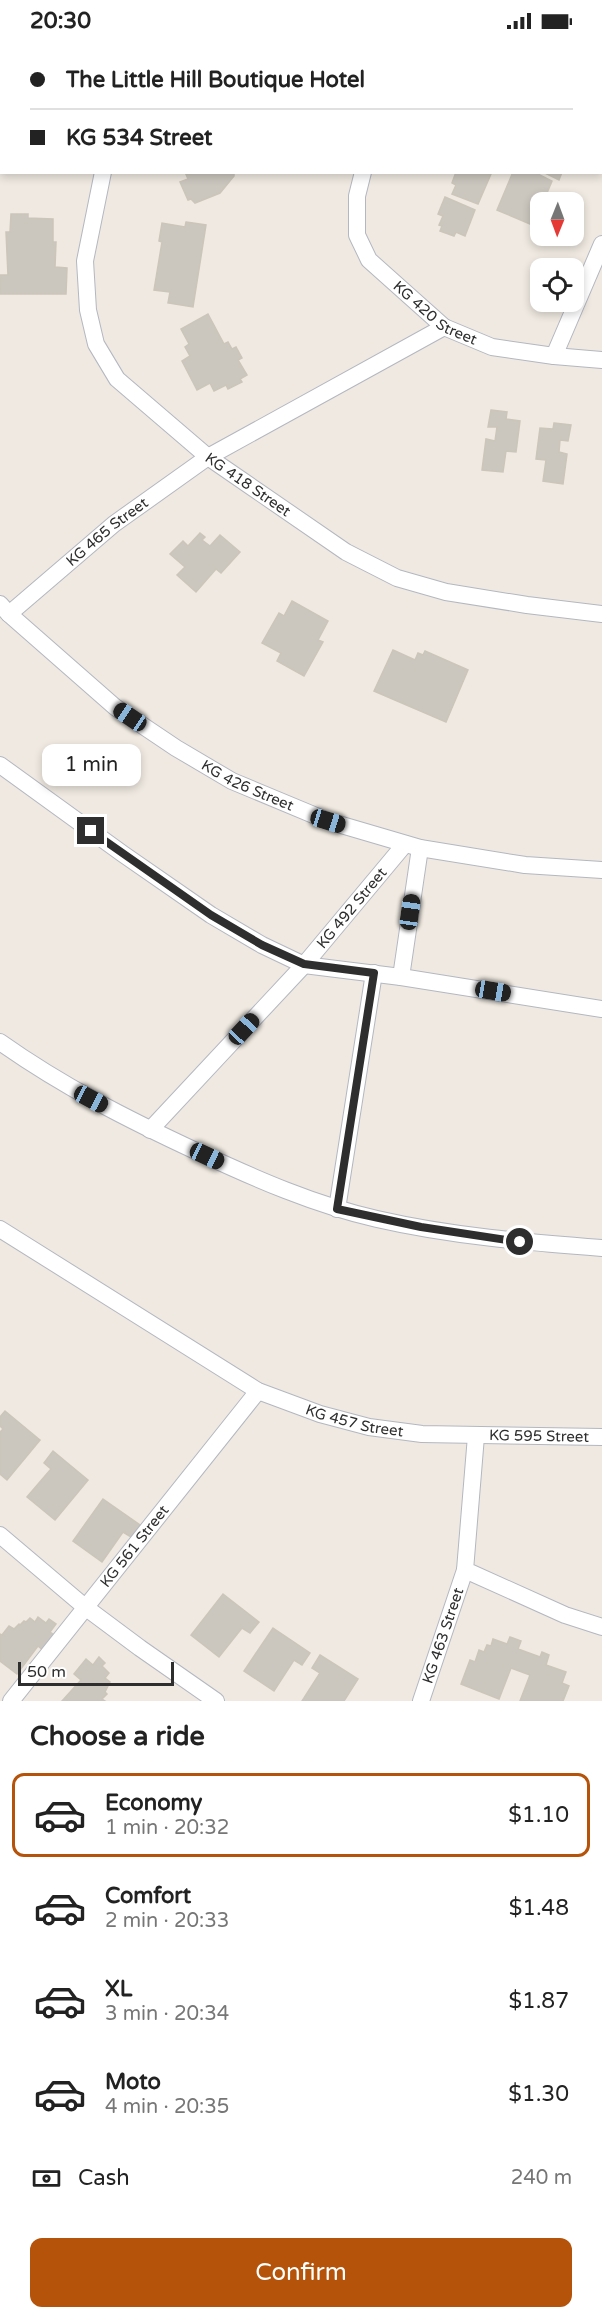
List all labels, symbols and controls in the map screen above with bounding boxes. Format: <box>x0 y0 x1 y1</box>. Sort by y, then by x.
text: 20:30 <box>30 8 91 34</box>
text: The Little Hill Boutique Hotel <box>66 67 365 93</box>
text: KG 534 Street <box>66 125 213 151</box>
north arrow <box>530 192 584 246</box>
map controls <box>530 192 584 312</box>
button: locate <box>530 258 584 312</box>
street label: KG 420 Street <box>390 277 480 349</box>
street label: KG 418 Street <box>202 449 294 520</box>
street label: KG 465 Street <box>62 493 152 570</box>
car <box>110 699 150 735</box>
callout: 1 min <box>42 744 140 786</box>
text: 1 min <box>65 753 118 777</box>
street label: KG 426 Street <box>198 756 297 815</box>
car <box>308 807 348 835</box>
route end <box>77 817 104 844</box>
street label: KG 492 Street <box>313 864 391 952</box>
car <box>399 893 421 931</box>
car <box>474 979 512 1003</box>
car <box>225 1010 263 1048</box>
car <box>71 1083 111 1115</box>
car <box>187 1140 227 1172</box>
route start <box>506 1228 533 1255</box>
street label: KG 457 Street <box>303 1400 405 1440</box>
street label: KG 595 Street <box>489 1426 589 1446</box>
street label: KG 561 Street <box>96 1501 173 1591</box>
street label: KG 463 Street <box>419 1585 468 1686</box>
scale bar <box>18 1659 174 1686</box>
text: 50 m <box>27 1662 66 1682</box>
text: Choose a ride <box>30 1720 205 1753</box>
icon: car <box>33 1788 87 1842</box>
text: Economy <box>105 1790 202 1816</box>
text: $1.10 <box>508 1802 569 1828</box>
text: 1 min · 20:32 <box>105 1816 229 1840</box>
icon: car <box>33 1881 87 1935</box>
text: Comfort <box>105 1883 191 1909</box>
text: $1.48 <box>509 1895 569 1921</box>
text: 2 min · 20:33 <box>105 1909 229 1933</box>
icon: car <box>33 1974 87 2028</box>
text: XL <box>105 1976 132 2002</box>
text: $1.87 <box>508 1988 569 2014</box>
text: 3 min · 20:34 <box>105 2002 229 2026</box>
icon: car <box>33 2067 87 2121</box>
text: Moto <box>105 2069 161 2095</box>
text: $1.30 <box>508 2081 569 2107</box>
text: 4 min · 20:35 <box>105 2095 229 2119</box>
icon: cash <box>30 2162 63 2195</box>
text: Cash <box>78 2165 130 2191</box>
text: 240 m <box>511 2166 572 2190</box>
button: Confirm <box>30 2238 572 2307</box>

